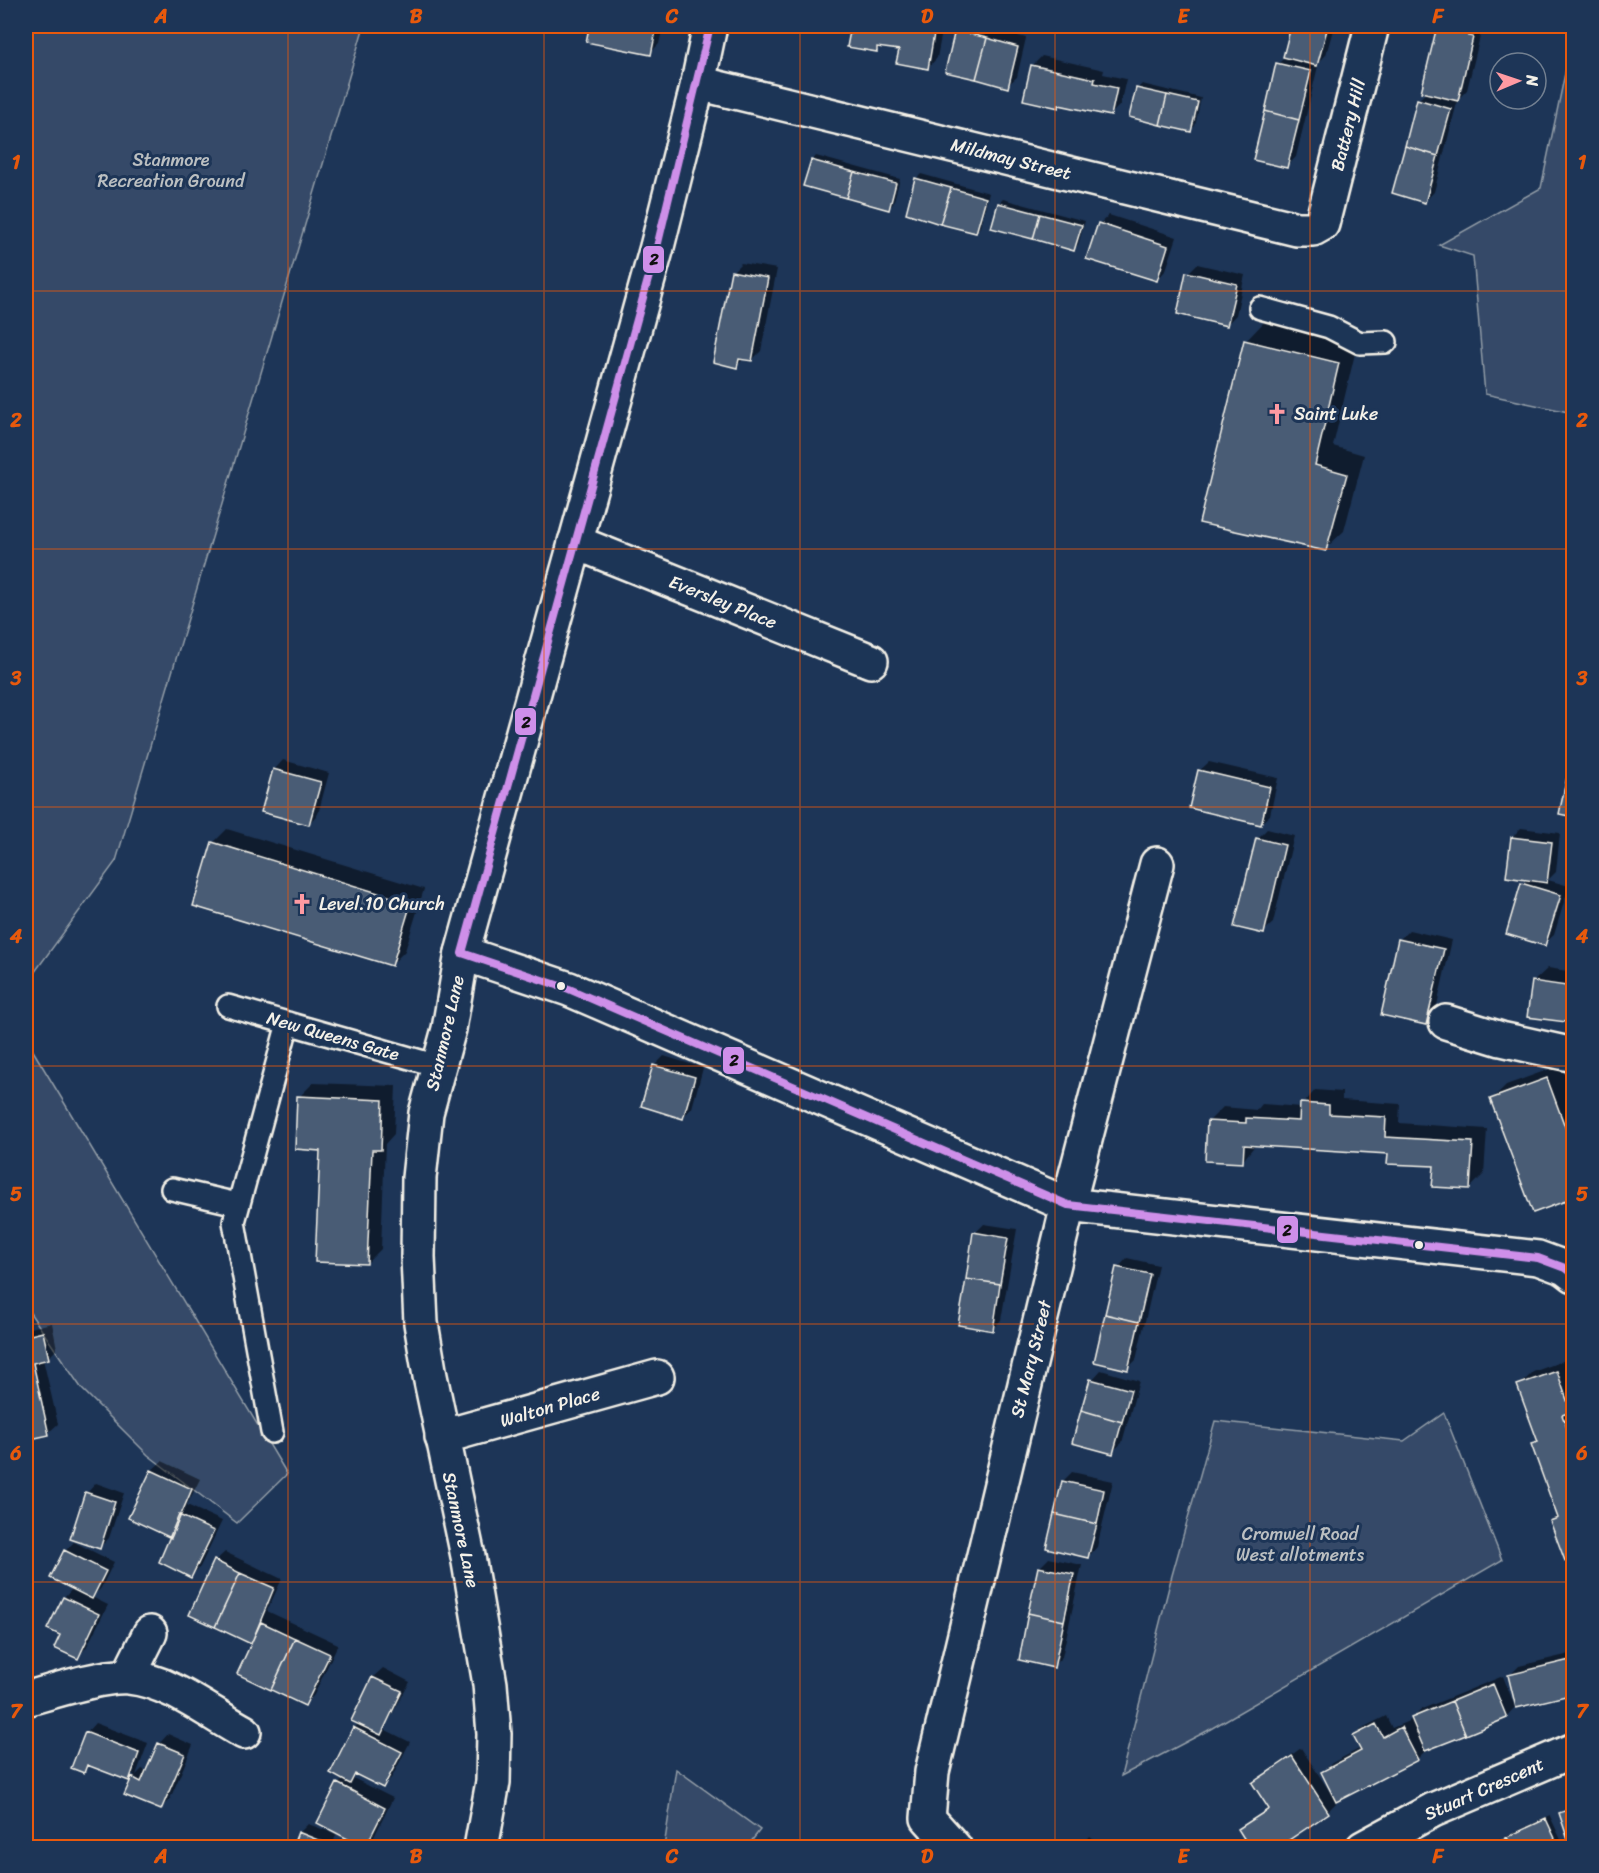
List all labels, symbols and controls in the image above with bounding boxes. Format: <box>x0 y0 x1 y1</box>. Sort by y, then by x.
text: A <box>153 0 168 34</box>
text: B <box>410 0 423 34</box>
text: C <box>665 0 679 34</box>
text: D <box>921 0 934 34</box>
text: E <box>1177 0 1190 34</box>
text: F <box>1432 0 1445 34</box>
north arrow <box>1488 51 1548 111</box>
text: N <box>1518 73 1547 87</box>
street label: Battery Hill <box>1321 75 1375 174</box>
street label: Mildmay Street <box>947 129 1075 189</box>
park label: Stanmore Recreation Ground <box>98 144 246 197</box>
text: 1 <box>12 145 21 180</box>
text: 1 <box>1578 145 1587 180</box>
line badge: 2 <box>642 245 665 274</box>
text: 2 <box>648 245 659 274</box>
place label: Saint Luke <box>1294 398 1378 430</box>
church icon: Saint Luke <box>1265 402 1289 426</box>
text: 2 <box>9 403 22 438</box>
text: 2 <box>1575 403 1588 438</box>
street label: Eversley Place <box>664 566 782 638</box>
text: 3 <box>10 661 22 696</box>
text: 3 <box>1576 661 1588 696</box>
line badge: 2 <box>514 707 537 736</box>
text: 2 <box>520 708 531 737</box>
place label: Level.10 Church <box>319 888 445 920</box>
church icon: Level.10 Church <box>290 892 314 916</box>
text: 4 <box>9 919 23 954</box>
text: 4 <box>1575 919 1589 954</box>
street label: Stanmore Lane <box>416 972 474 1094</box>
unlabelled marker <box>555 980 567 992</box>
street label: New Queens Gate <box>263 1002 403 1070</box>
line badge: 2 <box>722 1046 745 1075</box>
text: 2 <box>728 1046 739 1075</box>
text: 5 <box>10 1177 22 1212</box>
text: 5 <box>1576 1177 1588 1212</box>
line badge: 2 <box>1276 1215 1299 1244</box>
text: 2 <box>1281 1216 1292 1245</box>
unlabelled marker <box>1413 1239 1425 1251</box>
street label: St Mary Street <box>1001 1296 1061 1421</box>
street label: Walton Place <box>496 1377 604 1437</box>
text: 6 <box>9 1436 22 1471</box>
text: 6 <box>1575 1436 1588 1471</box>
street label: Stanmore Lane <box>433 1469 489 1591</box>
park label: Cromwell Road West allotments <box>1236 1518 1365 1571</box>
text: 7 <box>10 1694 23 1729</box>
text: 7 <box>1576 1694 1589 1729</box>
street label: Stuart Crescent <box>1419 1748 1549 1830</box>
text: A <box>153 1839 168 1873</box>
text: B <box>410 1839 423 1873</box>
text: C <box>665 1839 679 1873</box>
text: D <box>921 1839 934 1873</box>
text: E <box>1177 1839 1190 1873</box>
text: F <box>1432 1839 1445 1873</box>

